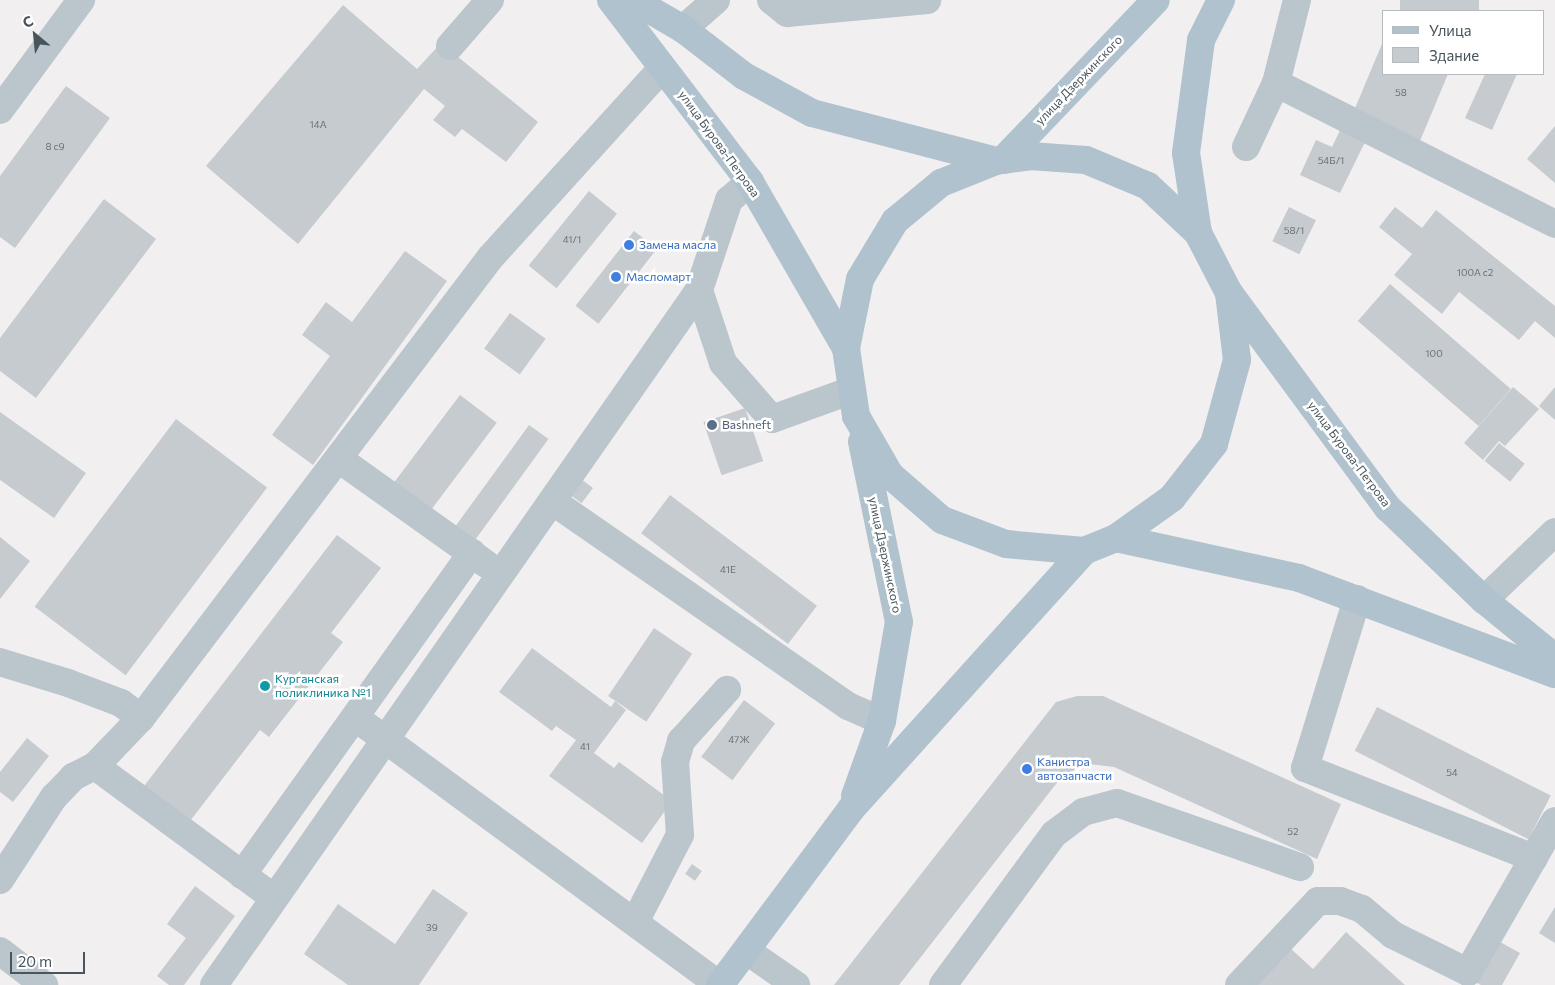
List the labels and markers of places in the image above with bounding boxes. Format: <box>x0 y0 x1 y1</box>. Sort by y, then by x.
place label: Замена масла <box>639 238 716 252</box>
marker: Замена масла <box>623 239 635 251</box>
place label: Масломарт <box>626 270 691 284</box>
marker: Масломарт <box>610 271 622 283</box>
place label: Bashneft <box>722 418 771 432</box>
marker: Bashneft <box>706 419 718 431</box>
place label: Курганская поликлиника №1 <box>275 672 371 700</box>
marker: Курганская поликлиника №1 <box>259 680 271 692</box>
place label: Канистра автозапчасти <box>1037 755 1112 783</box>
marker: Канистра автозапчасти <box>1021 763 1033 775</box>

